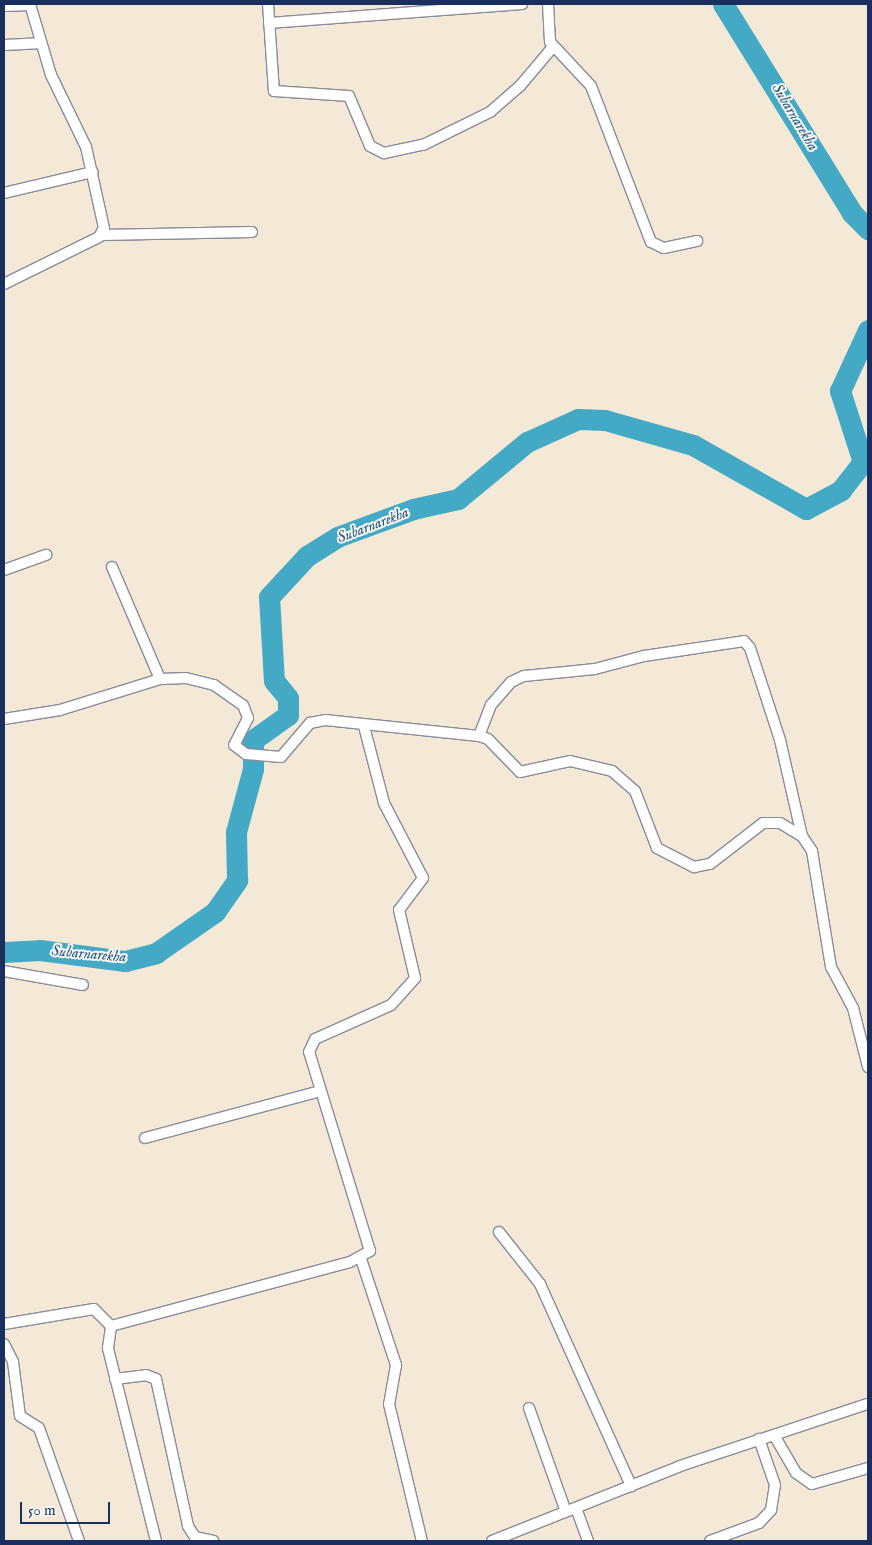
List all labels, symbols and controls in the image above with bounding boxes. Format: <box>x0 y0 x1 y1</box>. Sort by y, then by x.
water label: Subarnarekha <box>768 80 822 154</box>
water label: Subarnarekha <box>335 503 411 547</box>
water label: Subarnarekha <box>51 942 127 966</box>
scale bar <box>22 1492 112 1524</box>
text: 50 m <box>28 1501 56 1520</box>

